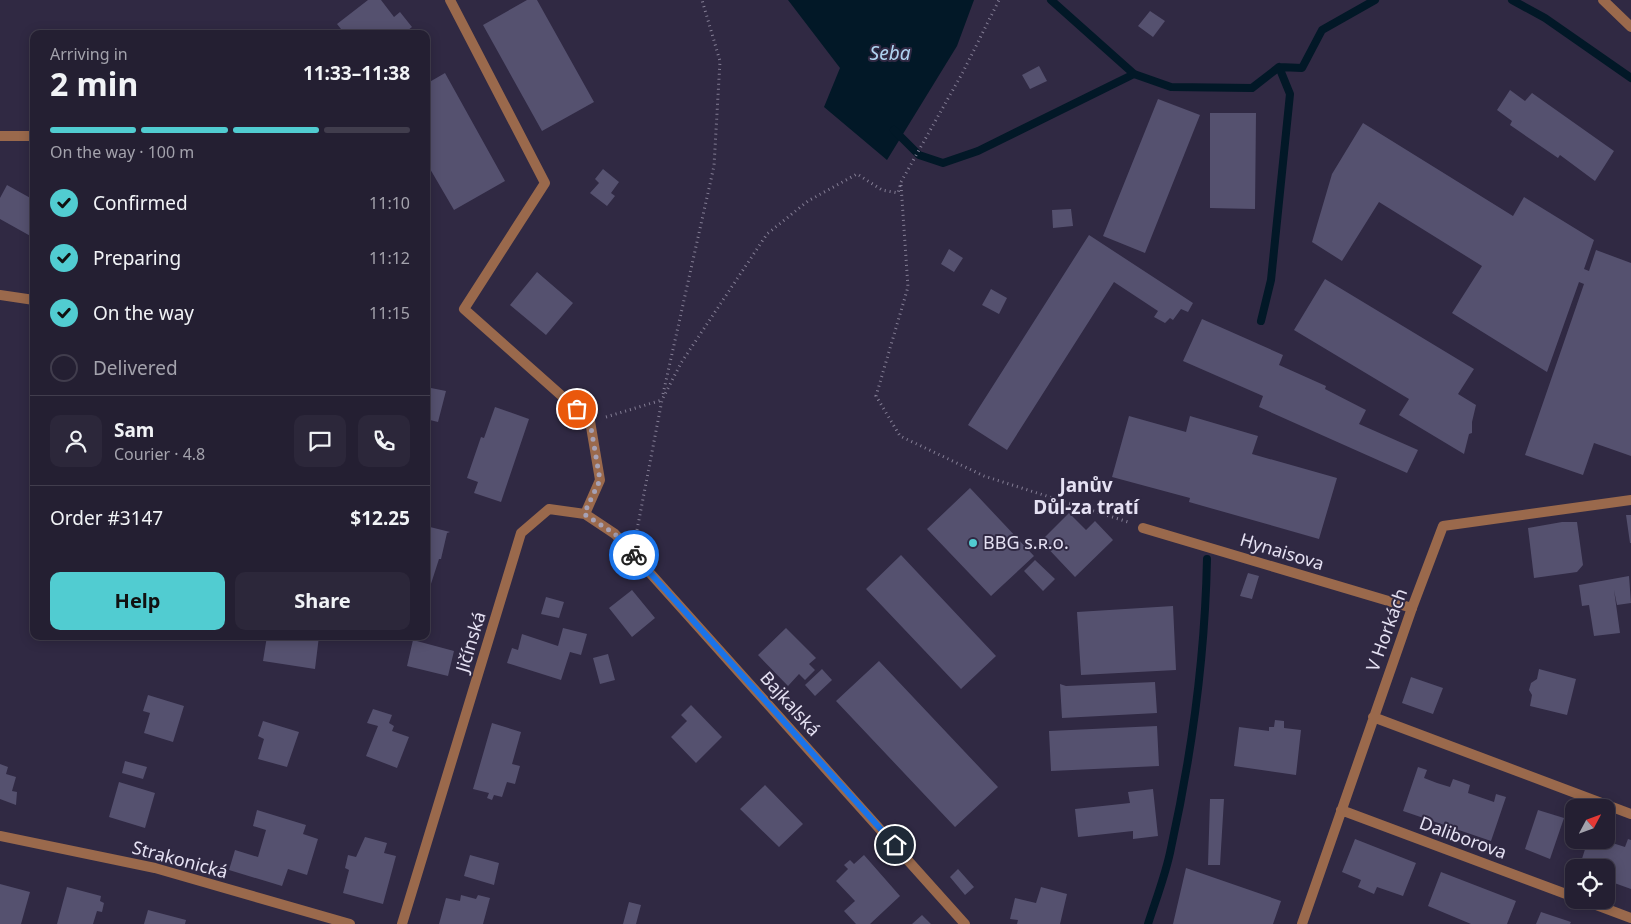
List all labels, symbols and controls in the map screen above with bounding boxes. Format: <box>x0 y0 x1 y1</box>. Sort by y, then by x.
water label: Seba <box>870 40 911 66</box>
text: Arriving in <box>50 43 128 65</box>
text: 11:33–11:38 <box>303 60 410 86</box>
text: 2 min <box>50 62 138 105</box>
text: On the way · 100 m <box>50 141 194 163</box>
icon: check <box>50 189 78 217</box>
text: Confirmed <box>93 190 188 216</box>
text: 11:10 <box>369 192 410 214</box>
icon: check <box>50 244 78 272</box>
text: Preparing <box>93 245 181 271</box>
text: 11:12 <box>369 247 410 269</box>
icon: check <box>50 299 78 327</box>
text: On the way <box>93 300 194 326</box>
text: 11:15 <box>369 302 410 324</box>
text: Delivered <box>93 355 178 381</box>
pin <box>556 388 598 430</box>
icon: bag <box>563 395 591 423</box>
button: person <box>50 415 102 467</box>
button: chat <box>294 415 346 467</box>
button: phone <box>358 415 410 467</box>
text: Sam <box>114 417 154 443</box>
text: Courier · 4.8 <box>114 443 205 465</box>
district label: Janův Důl-za tratí <box>1033 472 1140 520</box>
text: Order #3147 <box>50 505 163 531</box>
text: $12.25 <box>350 505 410 531</box>
street label: Hynaisova <box>1237 527 1327 575</box>
courier <box>609 530 659 580</box>
place label: BBG s.ʀ.ᴏ. <box>983 530 1069 554</box>
marker: BBG s.ʀ.ᴏ. <box>967 537 979 549</box>
icon: bike <box>620 541 648 569</box>
button: Help <box>50 572 225 630</box>
button: Share <box>235 572 410 630</box>
street label: V Horkách <box>1360 585 1412 674</box>
street label: Jičínská <box>449 608 491 677</box>
street label: Bajkalská <box>755 666 826 741</box>
north arrow <box>1565 799 1615 849</box>
map controls <box>1565 799 1615 909</box>
street label: Daliborova <box>1416 810 1510 864</box>
pin <box>874 824 916 866</box>
icon: home <box>881 831 909 859</box>
street label: Strakonická <box>130 835 231 883</box>
button: locate <box>1565 859 1615 909</box>

